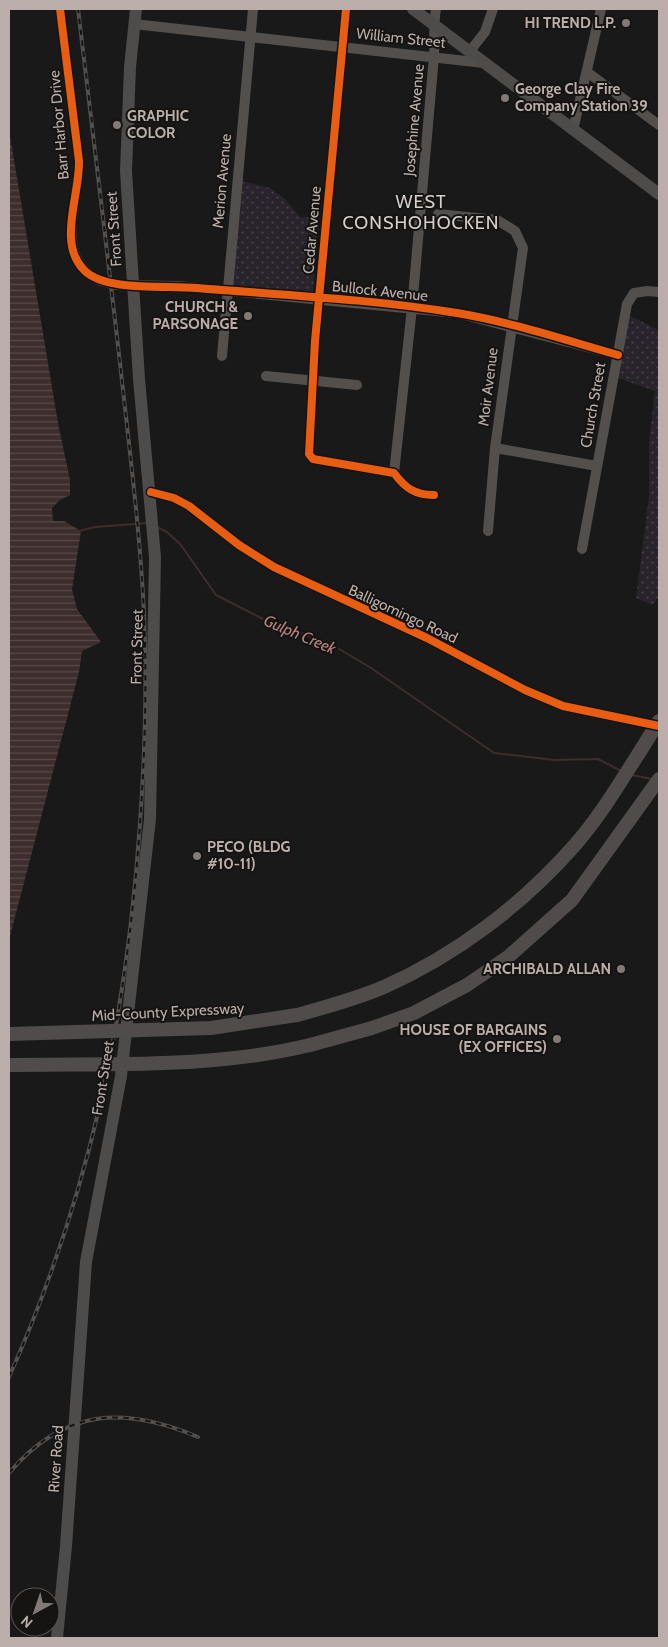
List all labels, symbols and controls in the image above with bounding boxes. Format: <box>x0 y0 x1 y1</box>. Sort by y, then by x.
place label: HI TREND L.P. <box>525 14 616 32</box>
marker: HI TREND L.P. <box>620 17 632 29</box>
street label: William Street <box>355 24 447 52</box>
street label: Josephine Avenue <box>400 63 428 178</box>
street label: Barr Harbor Drive <box>45 69 73 180</box>
place label: George Clay Fire Company Station 39 <box>515 80 648 115</box>
marker: George Clay Fire Company Station 39 <box>499 92 511 104</box>
place label: GRAPHIC COLOR <box>127 107 189 142</box>
marker: GRAPHIC COLOR <box>111 119 123 131</box>
street label: Merion Avenue <box>209 132 235 229</box>
street label: Cedar Avenue <box>299 185 325 275</box>
street label: Front Street <box>102 191 126 267</box>
district label: WEST CONSHOHOCKEN <box>343 191 499 234</box>
street label: Bullock Avenue <box>331 277 429 305</box>
place label: CHURCH & PARSONAGE <box>152 298 239 333</box>
marker: CHURCH & PARSONAGE <box>242 310 254 322</box>
street label: Moir Avenue <box>474 346 502 427</box>
street label: Church Street <box>577 361 609 449</box>
street label: Balligomingo Road <box>346 581 460 647</box>
street label: Front Street <box>127 609 147 685</box>
water label: Gulph Creek <box>261 611 340 659</box>
place label: PECO (BLDG #10-11) <box>207 838 291 873</box>
marker: PECO (BLDG #10-11) <box>191 850 203 862</box>
place label: ARCHIBALD ALLAN <box>483 960 611 978</box>
marker: ARCHIBALD ALLAN <box>615 963 627 975</box>
street label: Mid-County Expressway <box>91 999 245 1025</box>
place label: HOUSE OF BARGAINS (EX OFFICES) <box>400 1021 547 1056</box>
marker: HOUSE OF BARGAINS (EX OFFICES) <box>551 1033 563 1045</box>
street label: Front Street <box>88 1039 118 1117</box>
street label: River Road <box>45 1425 67 1493</box>
north arrow <box>10 1587 60 1637</box>
text: N <box>17 1612 36 1632</box>

